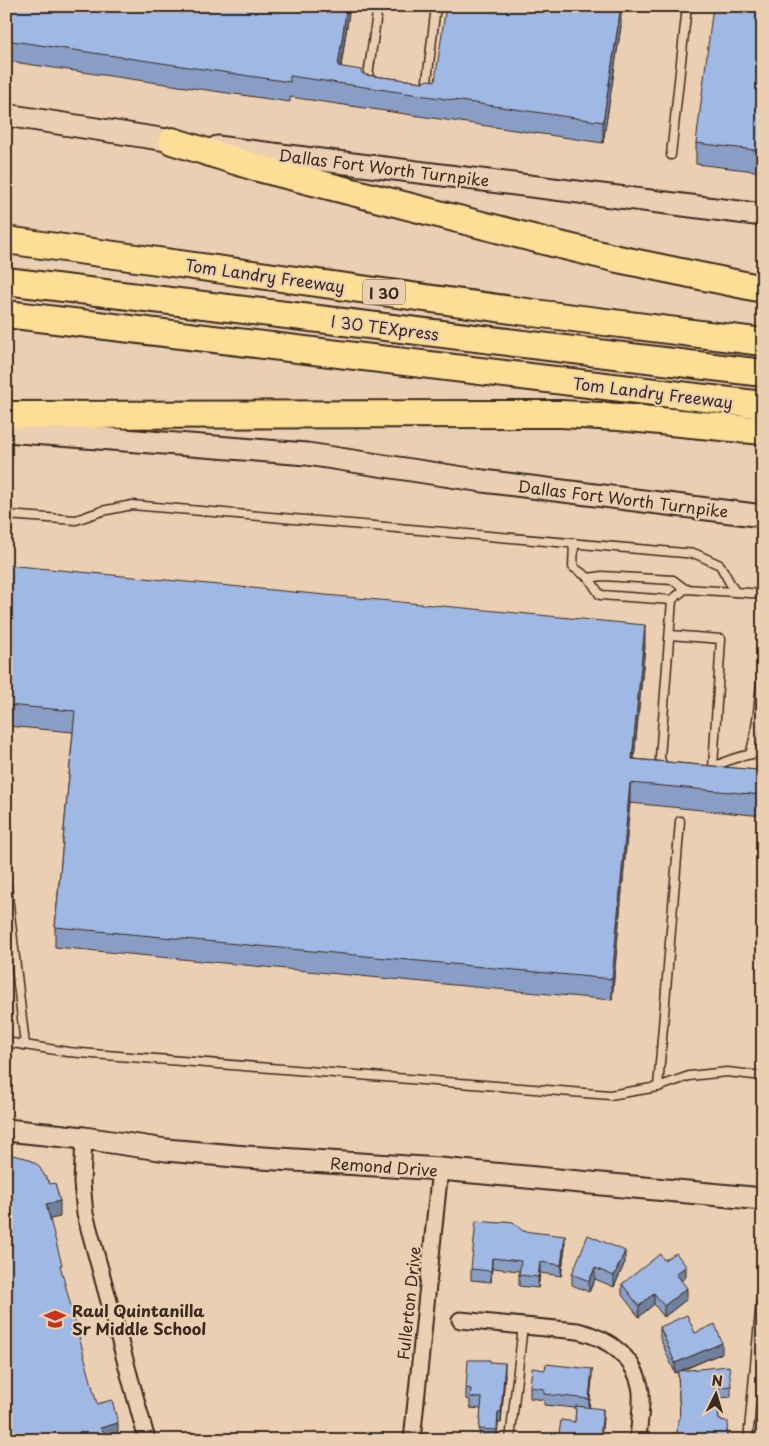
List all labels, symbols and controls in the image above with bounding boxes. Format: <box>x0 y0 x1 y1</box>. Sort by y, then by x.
street label: Dallas Fort Worth Turnpike <box>277 142 491 192</box>
street label: Tom Landry Freeway <box>184 252 346 298</box>
road number: I 30 <box>363 280 405 304</box>
street label: I 30 TEXpress <box>330 308 440 346</box>
street label: Tom Landry Freeway <box>572 370 734 414</box>
street label: Dallas Fort Worth Turnpike <box>516 473 730 523</box>
street label: Remond Drive <box>329 1150 439 1182</box>
street label: Fullerton Drive <box>390 1245 426 1361</box>
place label: Raul Quintanilla Sr Middle School <box>72 1298 206 1340</box>
school or university icon: Raul Quintanilla Sr Middle School <box>42 1306 68 1332</box>
north arrow <box>692 1368 742 1418</box>
text: N <box>711 1370 724 1391</box>

